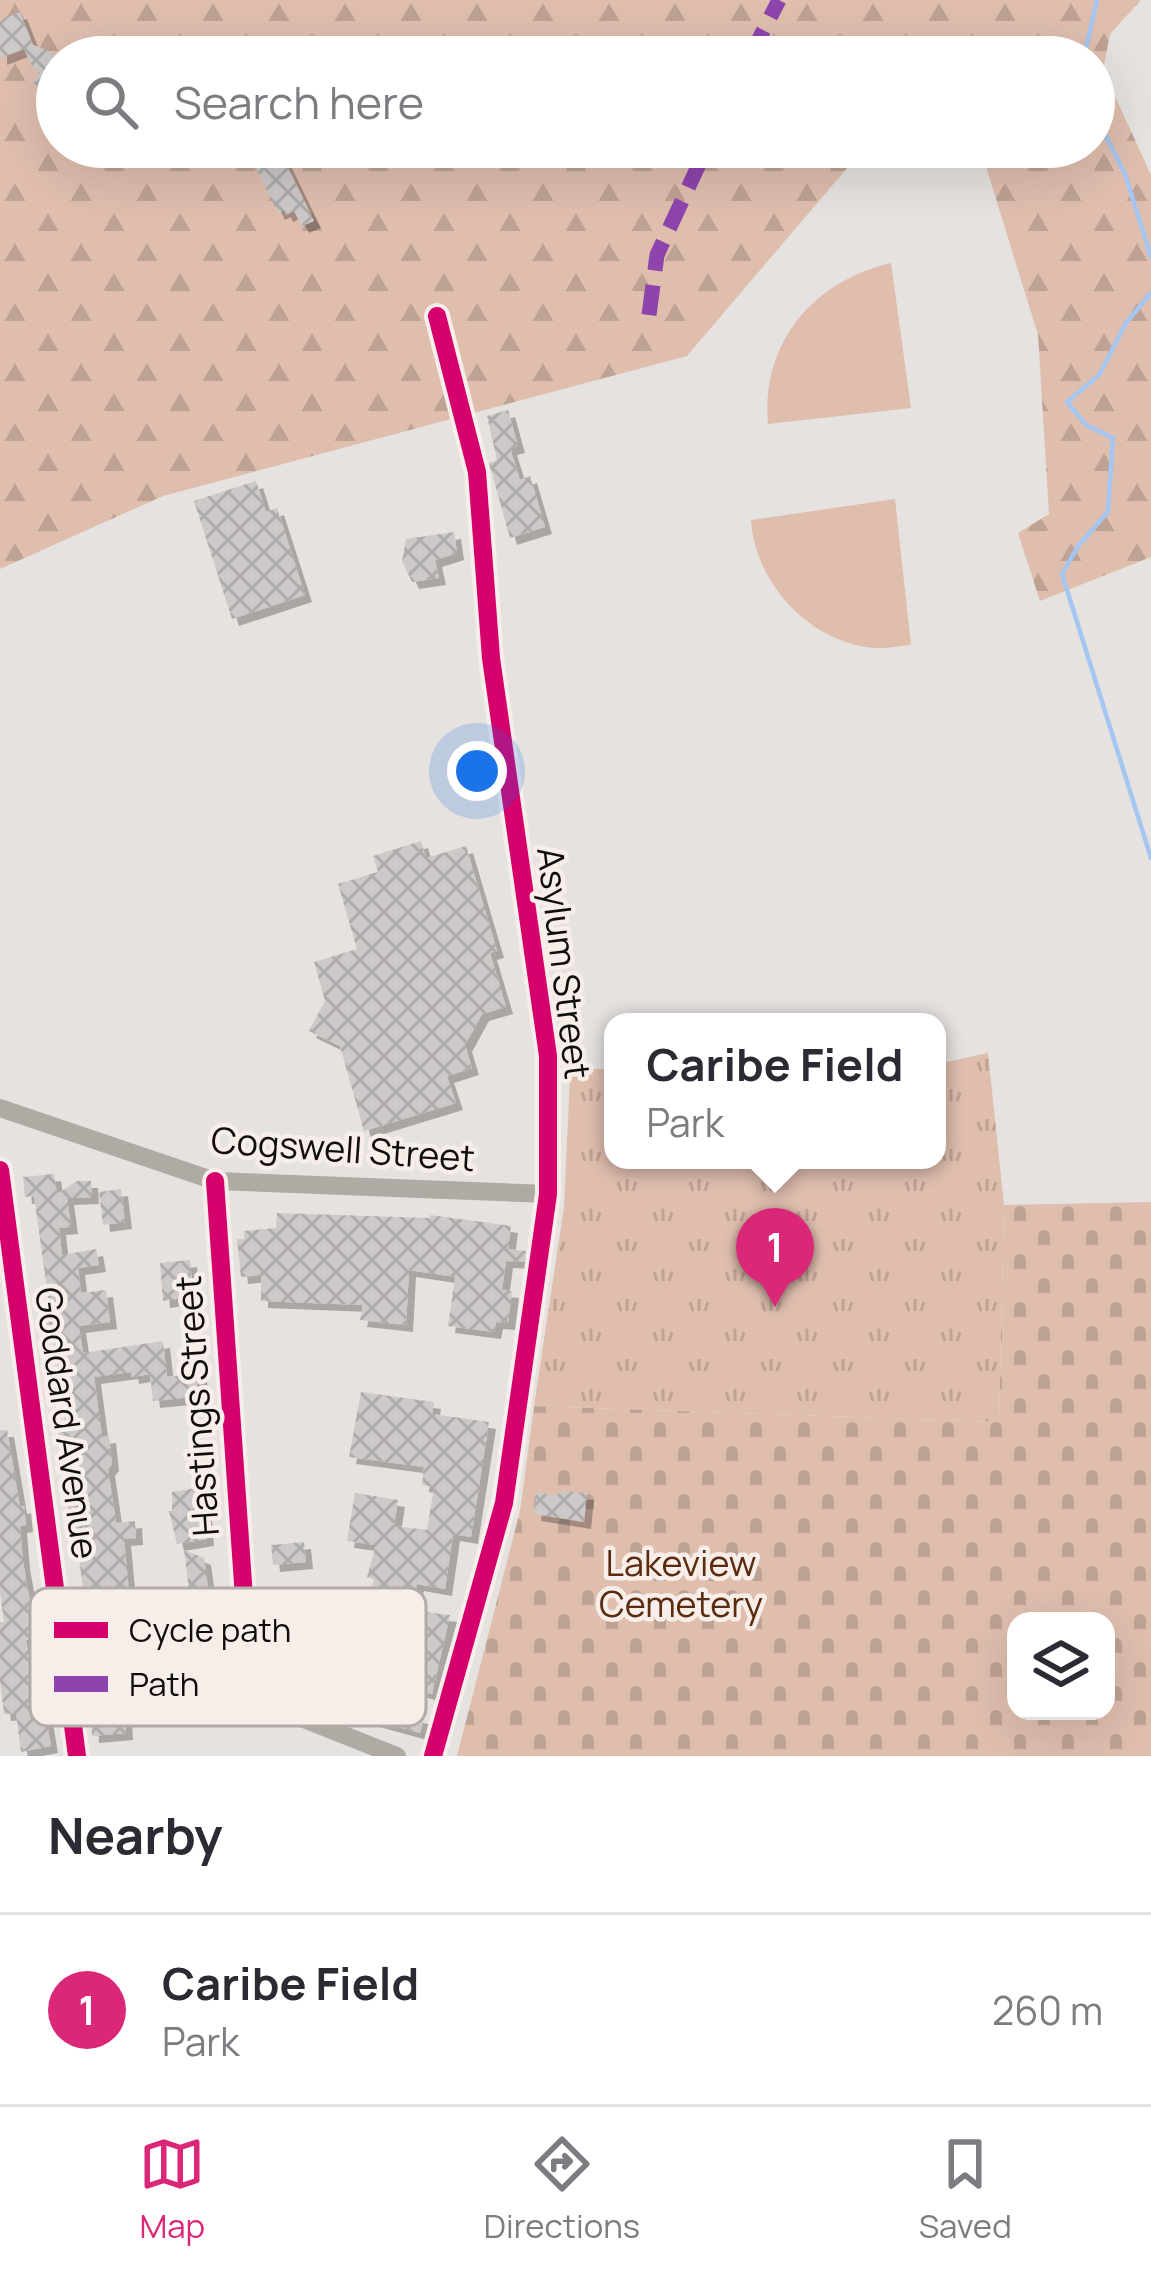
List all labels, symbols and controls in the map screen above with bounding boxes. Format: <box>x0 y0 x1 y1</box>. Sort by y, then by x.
search box <box>36 36 1115 168</box>
icon: search <box>78 69 144 135</box>
text: Search here <box>174 71 424 133</box>
your location <box>447 741 507 801</box>
street label: Asylum Street <box>526 844 603 1082</box>
popup <box>604 1013 946 1169</box>
text: Caribe Field <box>646 1033 904 1095</box>
text: Park <box>646 1095 724 1149</box>
street label: Cogswell Street <box>210 1115 477 1182</box>
pin: 1 <box>736 1208 814 1307</box>
street label: Hastings Street <box>163 1274 230 1538</box>
street label: Goddard Avenue <box>24 1284 111 1562</box>
park label: Lakeview Cemetery <box>599 1538 763 1628</box>
legend <box>30 1588 426 1726</box>
text: Cycle path <box>129 1607 291 1652</box>
map controls <box>1007 1612 1115 1720</box>
button: layers <box>1007 1612 1115 1720</box>
text: Path <box>129 1661 199 1706</box>
text: Nearby <box>48 1800 223 1869</box>
text: Caribe Field <box>162 1952 419 2014</box>
text: 1 <box>78 1983 96 2037</box>
text: 260 m <box>992 1983 1103 2037</box>
text: Park <box>162 2014 240 2068</box>
tab: Map <box>139 2131 205 2248</box>
tab: Directions <box>484 2131 640 2248</box>
tab: Saved <box>919 2131 1012 2248</box>

